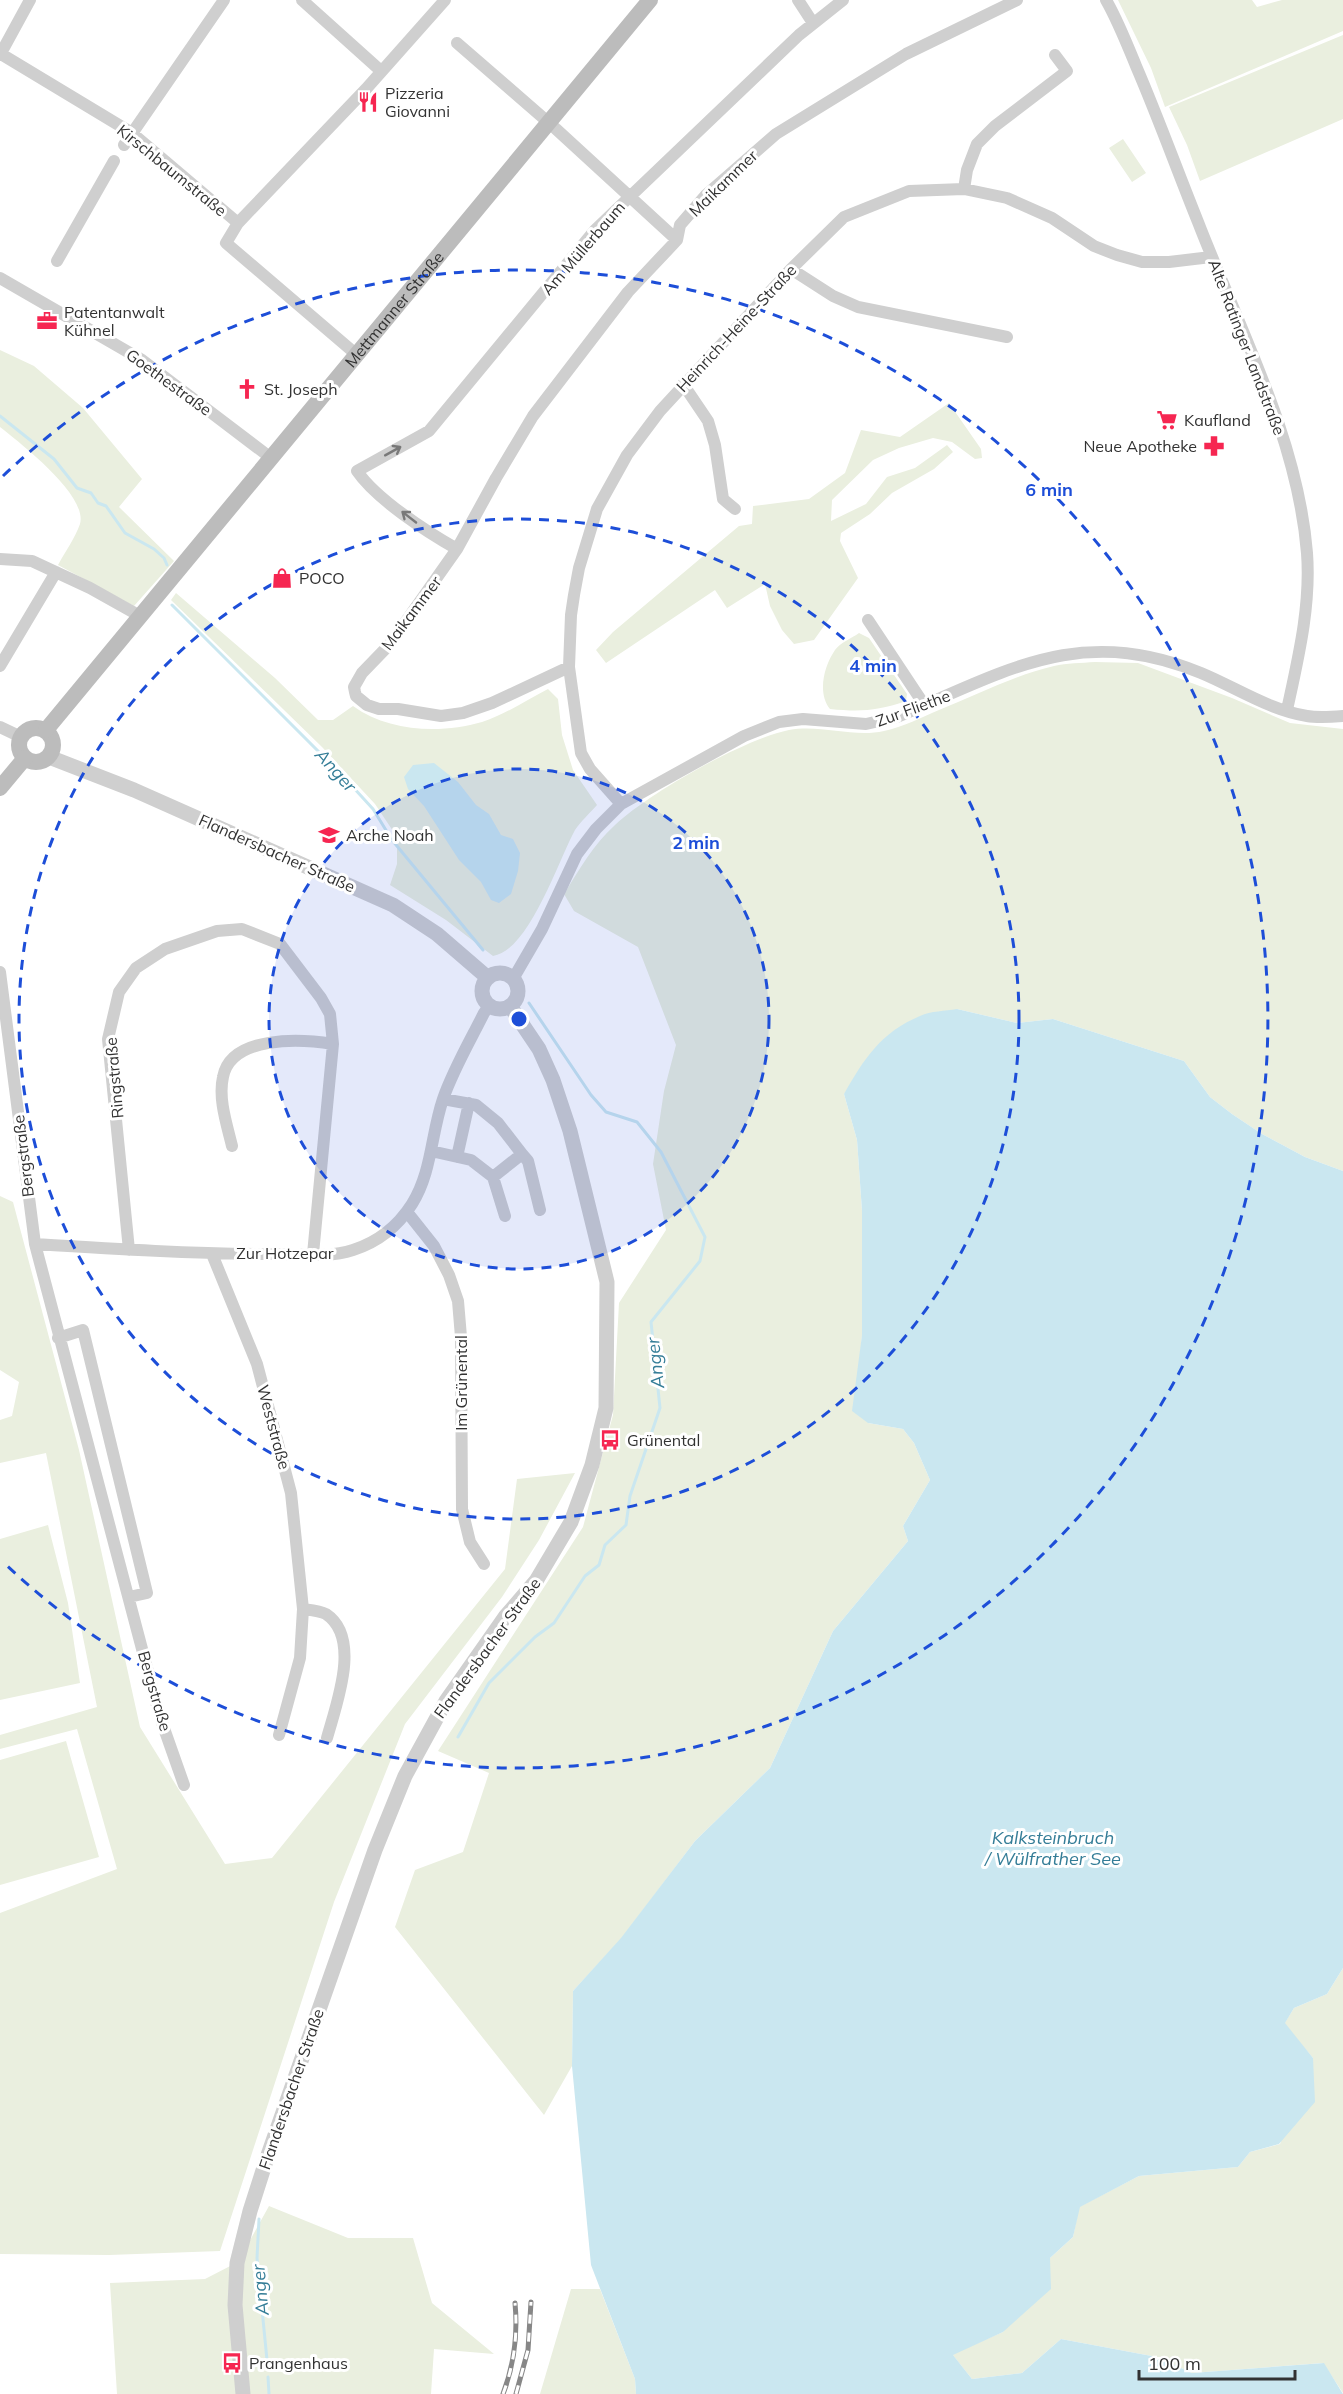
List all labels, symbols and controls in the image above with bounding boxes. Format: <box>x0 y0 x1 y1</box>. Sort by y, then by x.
place label: Pizzeria Giovanni <box>385 83 450 121</box>
restaurant icon: Pizzeria Giovanni <box>356 90 380 114</box>
street label: Kirschbaumstraße <box>113 120 231 220</box>
street label: Maikammer <box>685 145 762 221</box>
street label: Am Müllerbaum <box>537 197 629 299</box>
street label: Mettmanner Straße <box>340 247 448 371</box>
street label: Alte Ratinger Landstraße <box>1204 256 1290 438</box>
street label: Heinrich-Heine-Straße <box>672 260 800 396</box>
place label: Patentanwalt Kühnel <box>64 302 165 340</box>
office icon: Patentanwalt Kühnel <box>35 309 59 333</box>
street label: Goethestraße <box>122 344 216 420</box>
church icon: St. Joseph <box>235 377 259 401</box>
place label: St. Joseph <box>264 379 338 399</box>
supermarket icon: Kaufland <box>1155 408 1179 432</box>
place label: Kaufland <box>1184 410 1251 430</box>
pharmacy icon: Neue Apotheke <box>1202 434 1226 458</box>
place label: Neue Apotheke <box>1083 436 1197 456</box>
one-way arrow <box>384 445 401 457</box>
text: 6 min <box>1025 478 1073 501</box>
one-way arrow <box>401 511 417 523</box>
shop icon: POCO <box>270 566 294 590</box>
place label: POCO <box>299 568 345 588</box>
street label: Maikammer <box>377 572 445 654</box>
text: 4 min <box>849 654 897 677</box>
street label: Zur Fliethe <box>873 685 953 731</box>
water label: Anger <box>310 743 363 798</box>
street label: Flandersbacher Straße <box>196 810 358 896</box>
school or university icon: Arche Noah <box>317 823 341 847</box>
place label: Arche Noah <box>346 825 434 845</box>
text: 2 min <box>672 831 720 854</box>
centre of rings <box>509 1009 529 1029</box>
street label: Ringstraße <box>100 1037 128 1119</box>
street label: Bergstraße <box>8 1114 38 1198</box>
street label: Zur Hotzepar <box>236 1243 334 1263</box>
street label: Im Grünental <box>451 1335 471 1431</box>
water label: Anger <box>641 1335 669 1391</box>
street label: Weststraße <box>253 1383 295 1471</box>
bus stop icon: Grünental <box>598 1428 622 1452</box>
place label: Grünental <box>627 1430 700 1450</box>
street label: Flandersbacher Straße <box>429 1574 545 1722</box>
street label: Bergstraße <box>134 1649 176 1733</box>
water label: Kalksteinbruch / Wülfrather See <box>983 1826 1121 1870</box>
street label: Flandersbacher Straße <box>254 2006 328 2172</box>
water label: Anger <box>246 2262 274 2317</box>
scale bar <box>1139 2343 1295 2381</box>
bus stop icon: Prangenhaus <box>220 2351 244 2375</box>
text: 100 m <box>1148 2352 1201 2375</box>
place label: Prangenhaus <box>249 2353 348 2373</box>

